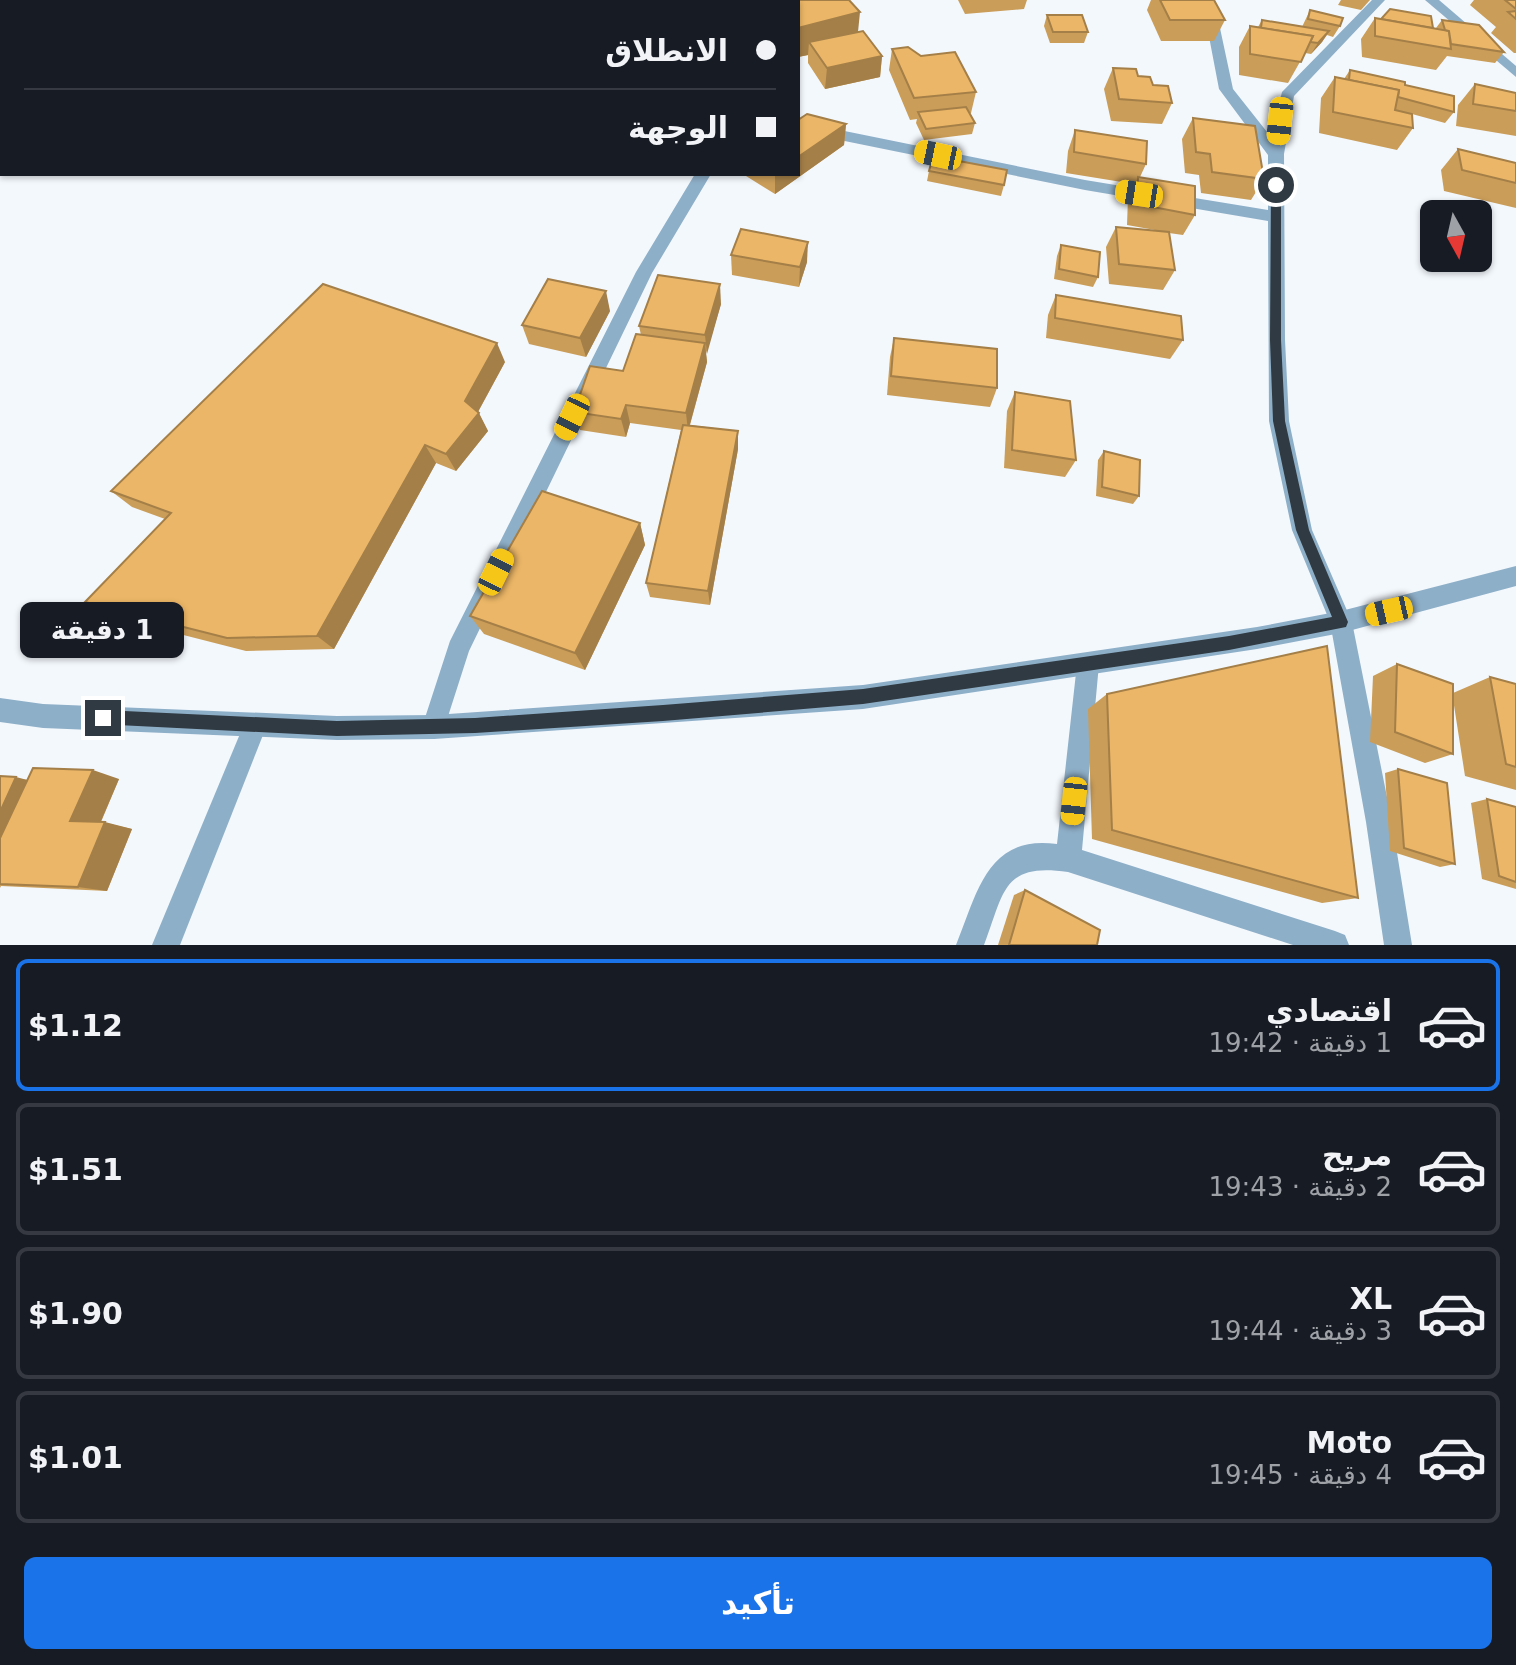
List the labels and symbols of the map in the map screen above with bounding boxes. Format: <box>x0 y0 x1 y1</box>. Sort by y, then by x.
car <box>1266 96 1294 146</box>
car <box>912 138 964 172</box>
route start <box>1258 167 1294 203</box>
car <box>1113 178 1165 210</box>
north arrow <box>1420 200 1492 272</box>
car <box>551 390 593 444</box>
car <box>475 545 517 599</box>
car <box>1363 594 1415 628</box>
callout: 1 دقيقة <box>21 602 185 658</box>
route end <box>85 700 121 736</box>
car <box>1060 776 1088 826</box>

